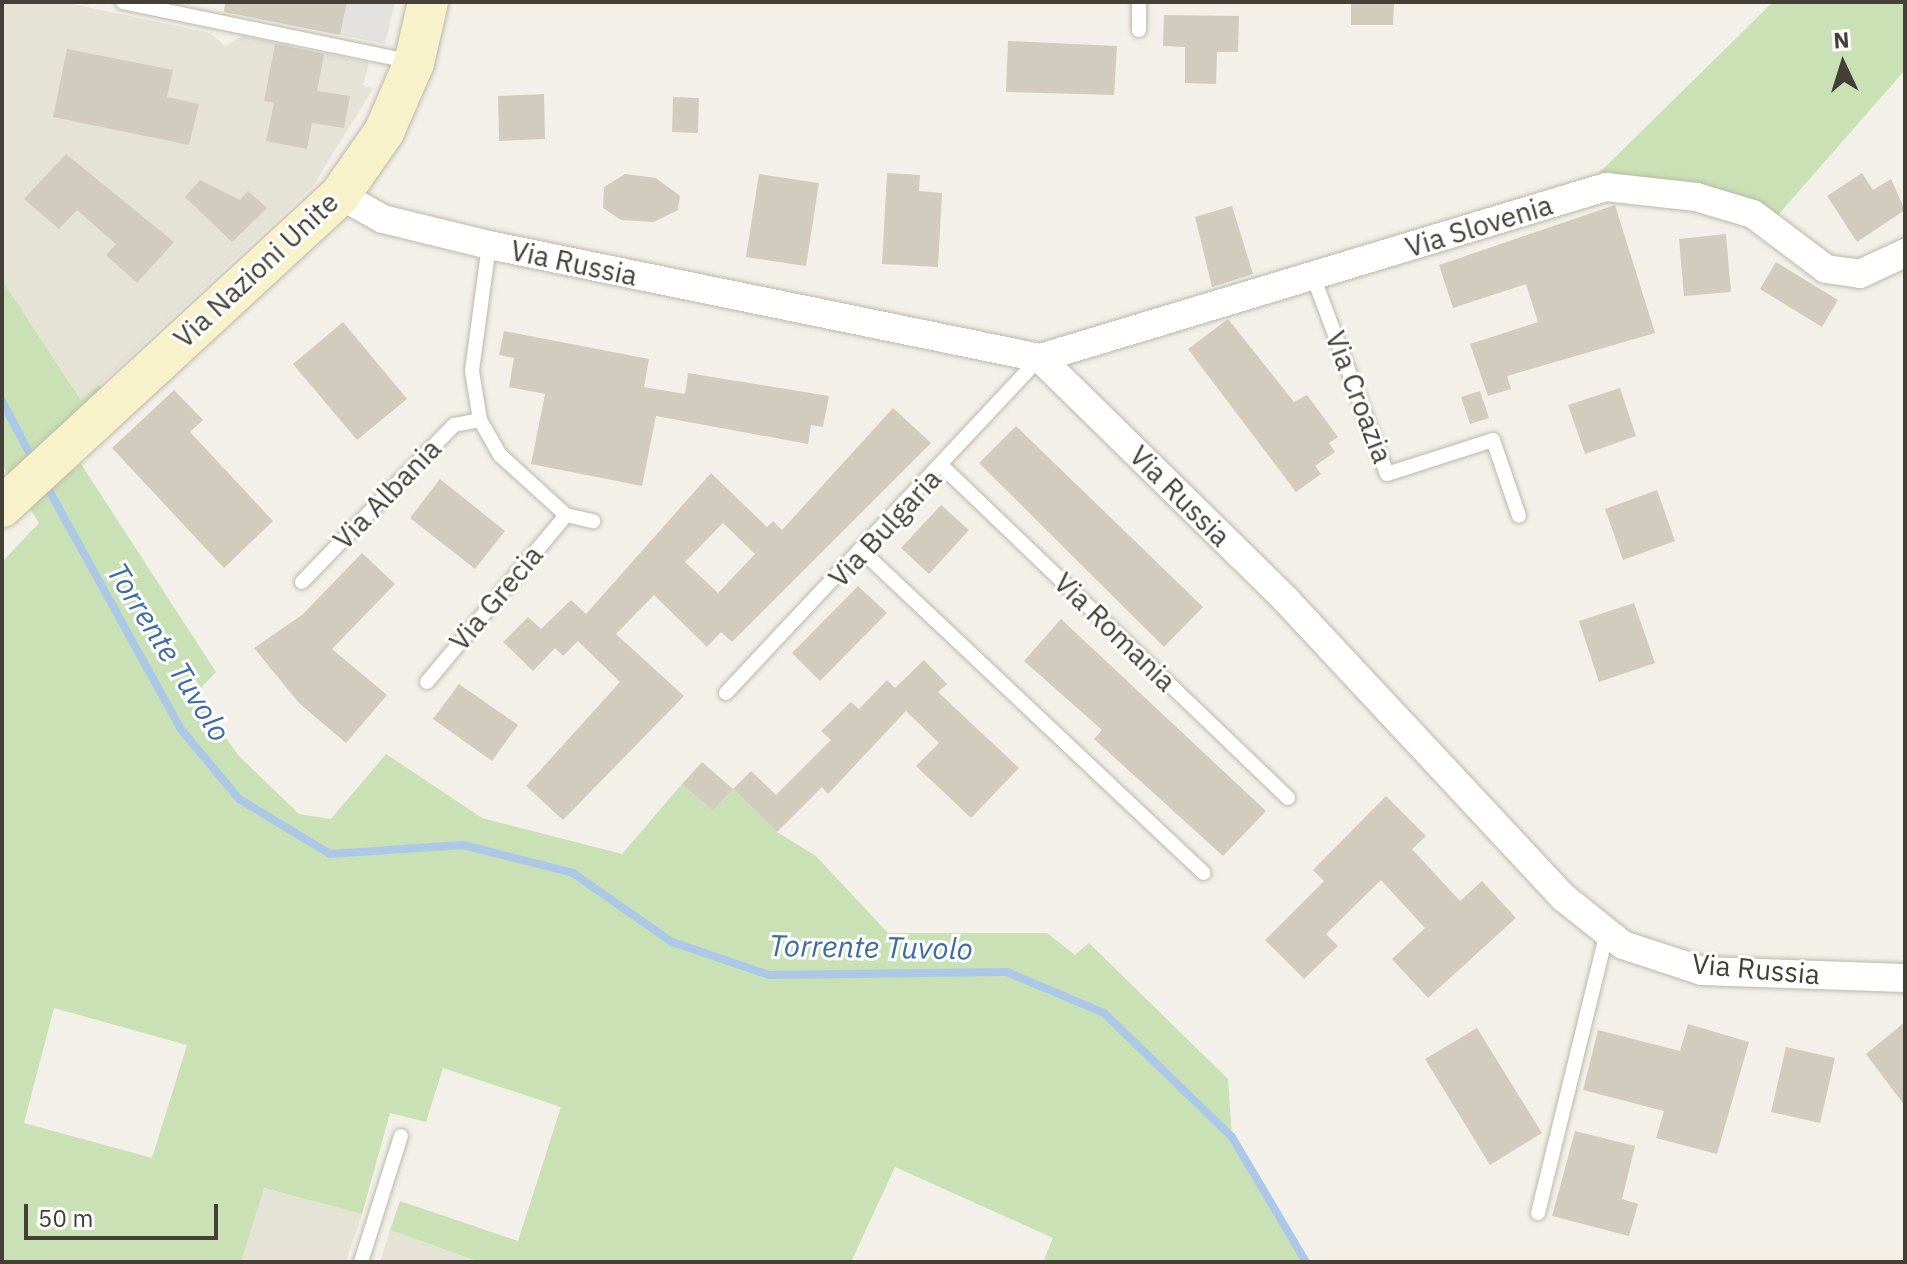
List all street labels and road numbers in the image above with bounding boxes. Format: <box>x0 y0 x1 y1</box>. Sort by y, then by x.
street label: Via Nazioni Unite <box>167 185 345 355</box>
street label: Via Slovenia <box>1402 188 1556 264</box>
street label: Via Russia <box>508 233 640 293</box>
street label: Via Croazia <box>1318 326 1400 468</box>
street label: Via Albania <box>326 432 448 556</box>
street label: Via Russia <box>1123 439 1237 553</box>
street label: Via Bulgaria <box>822 462 948 594</box>
street label: Via Grecia <box>442 539 550 657</box>
street label: Via Romania <box>1047 566 1183 698</box>
street label: Via Russia <box>1691 947 1821 991</box>

